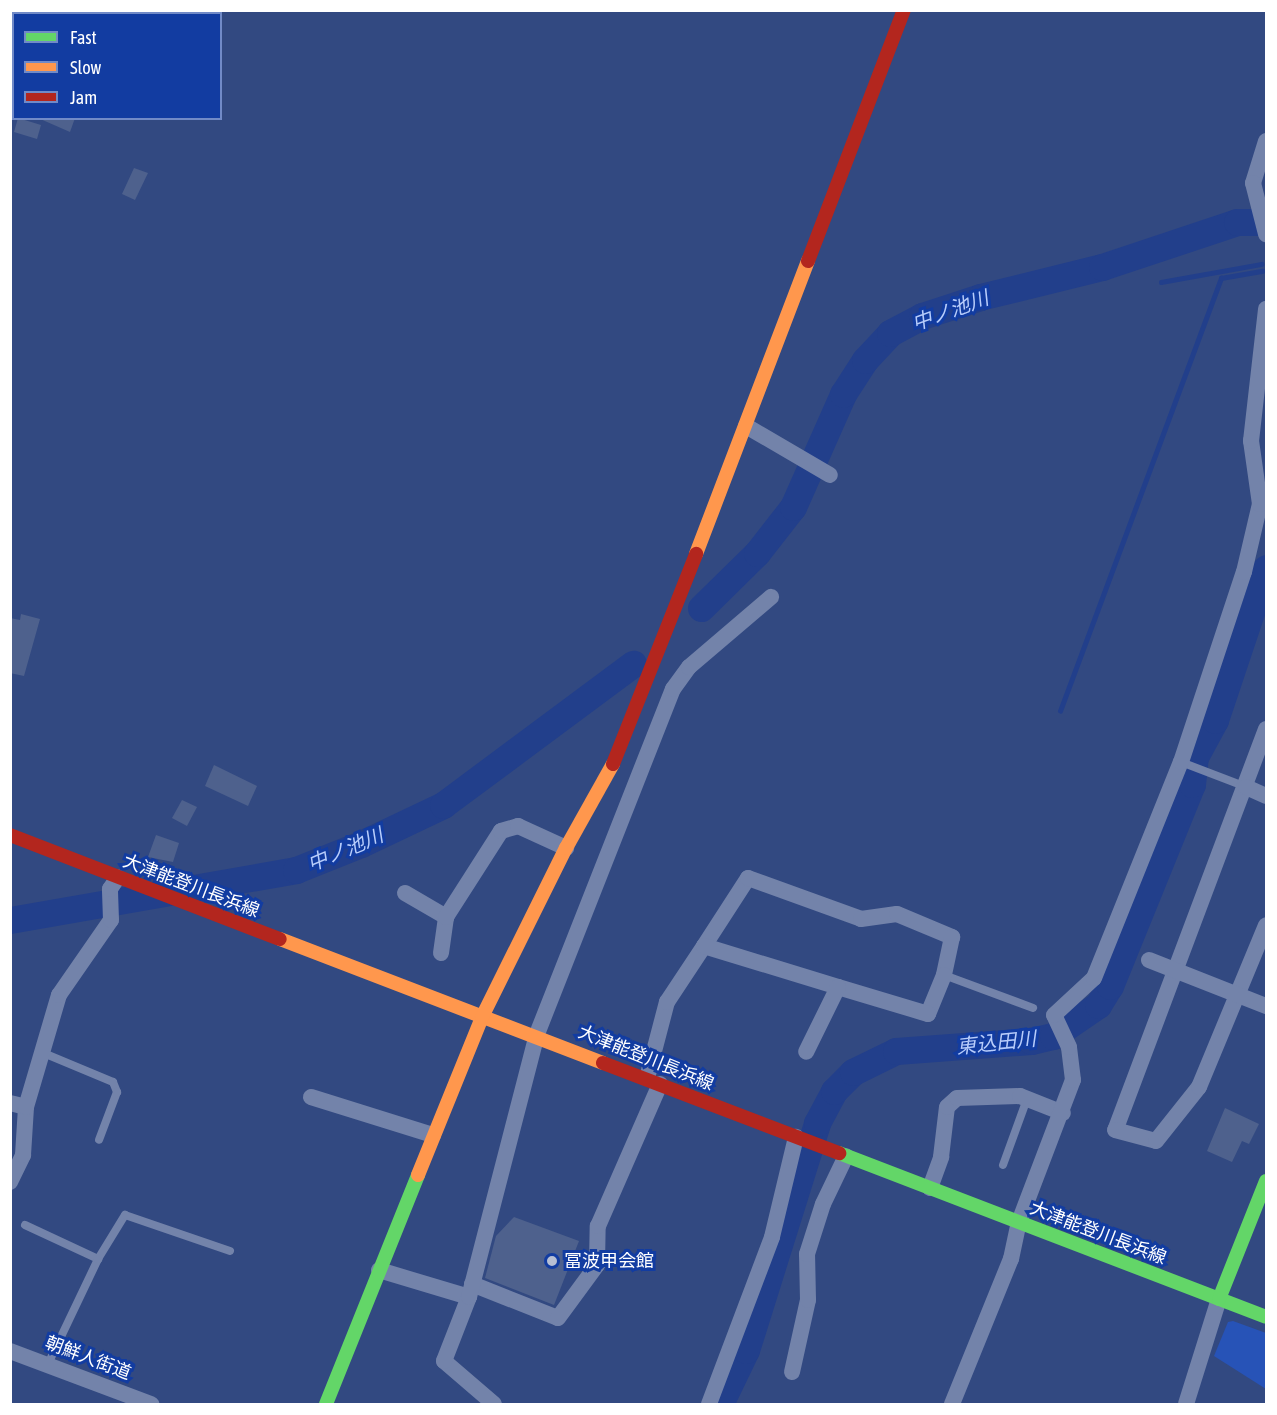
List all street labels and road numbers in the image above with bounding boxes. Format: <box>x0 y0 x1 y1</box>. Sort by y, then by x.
street label: 大津能登川長浜線 <box>120 850 262 922</box>
street label: 大津能登川長浜線 <box>575 1021 717 1095</box>
street label: 大津能登川長浜線 <box>1027 1197 1169 1269</box>
street label: 朝鮮人街道 <box>42 1332 134 1384</box>

